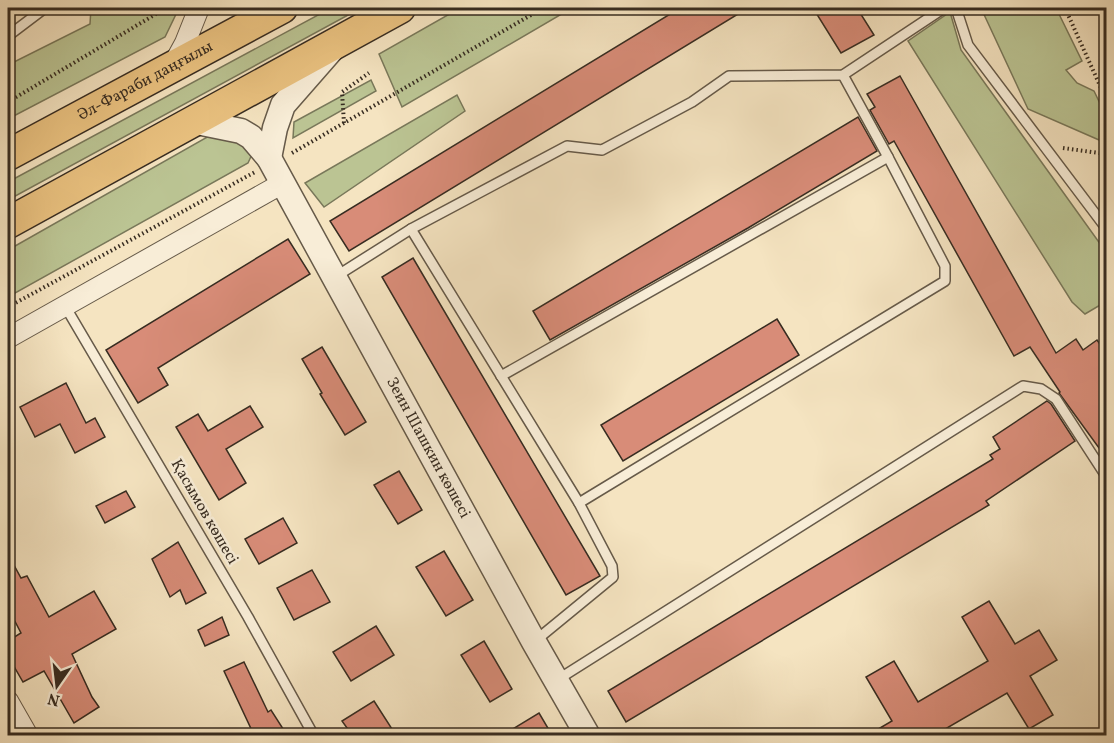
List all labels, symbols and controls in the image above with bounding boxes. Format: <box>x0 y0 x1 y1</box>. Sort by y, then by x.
street label: Әл-Фараби даңғылы <box>74 36 217 127</box>
street label: Зеин Шашкин көшесі <box>380 374 475 523</box>
street label: Қасымов көшесі <box>165 455 243 569</box>
north arrow <box>27 656 87 716</box>
text: N <box>45 686 62 711</box>

